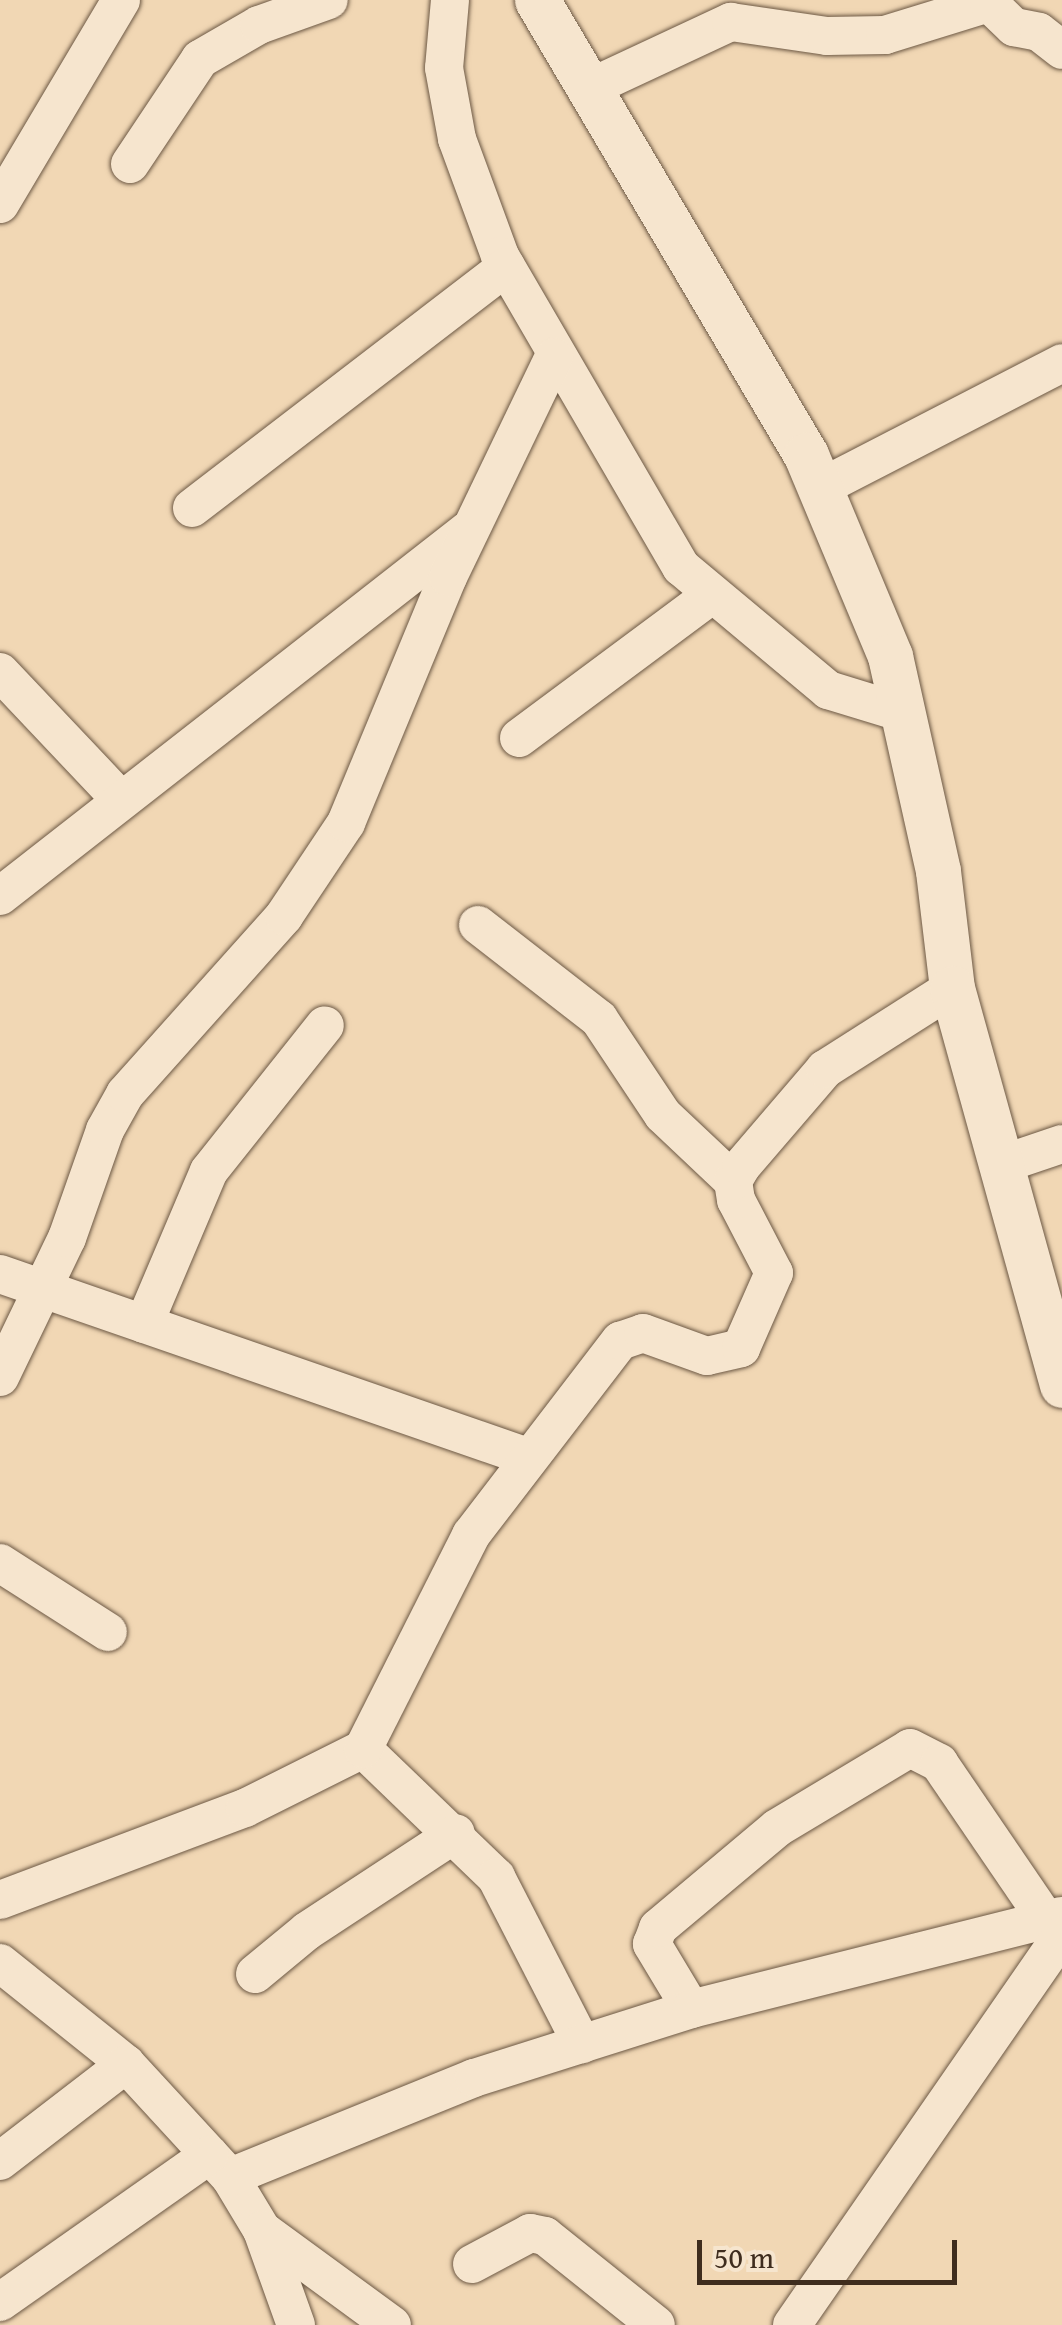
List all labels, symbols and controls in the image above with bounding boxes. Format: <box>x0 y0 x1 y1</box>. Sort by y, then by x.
scale bar <box>702 2220 962 2282</box>
text: 50 m <box>714 2235 774 2279</box>

